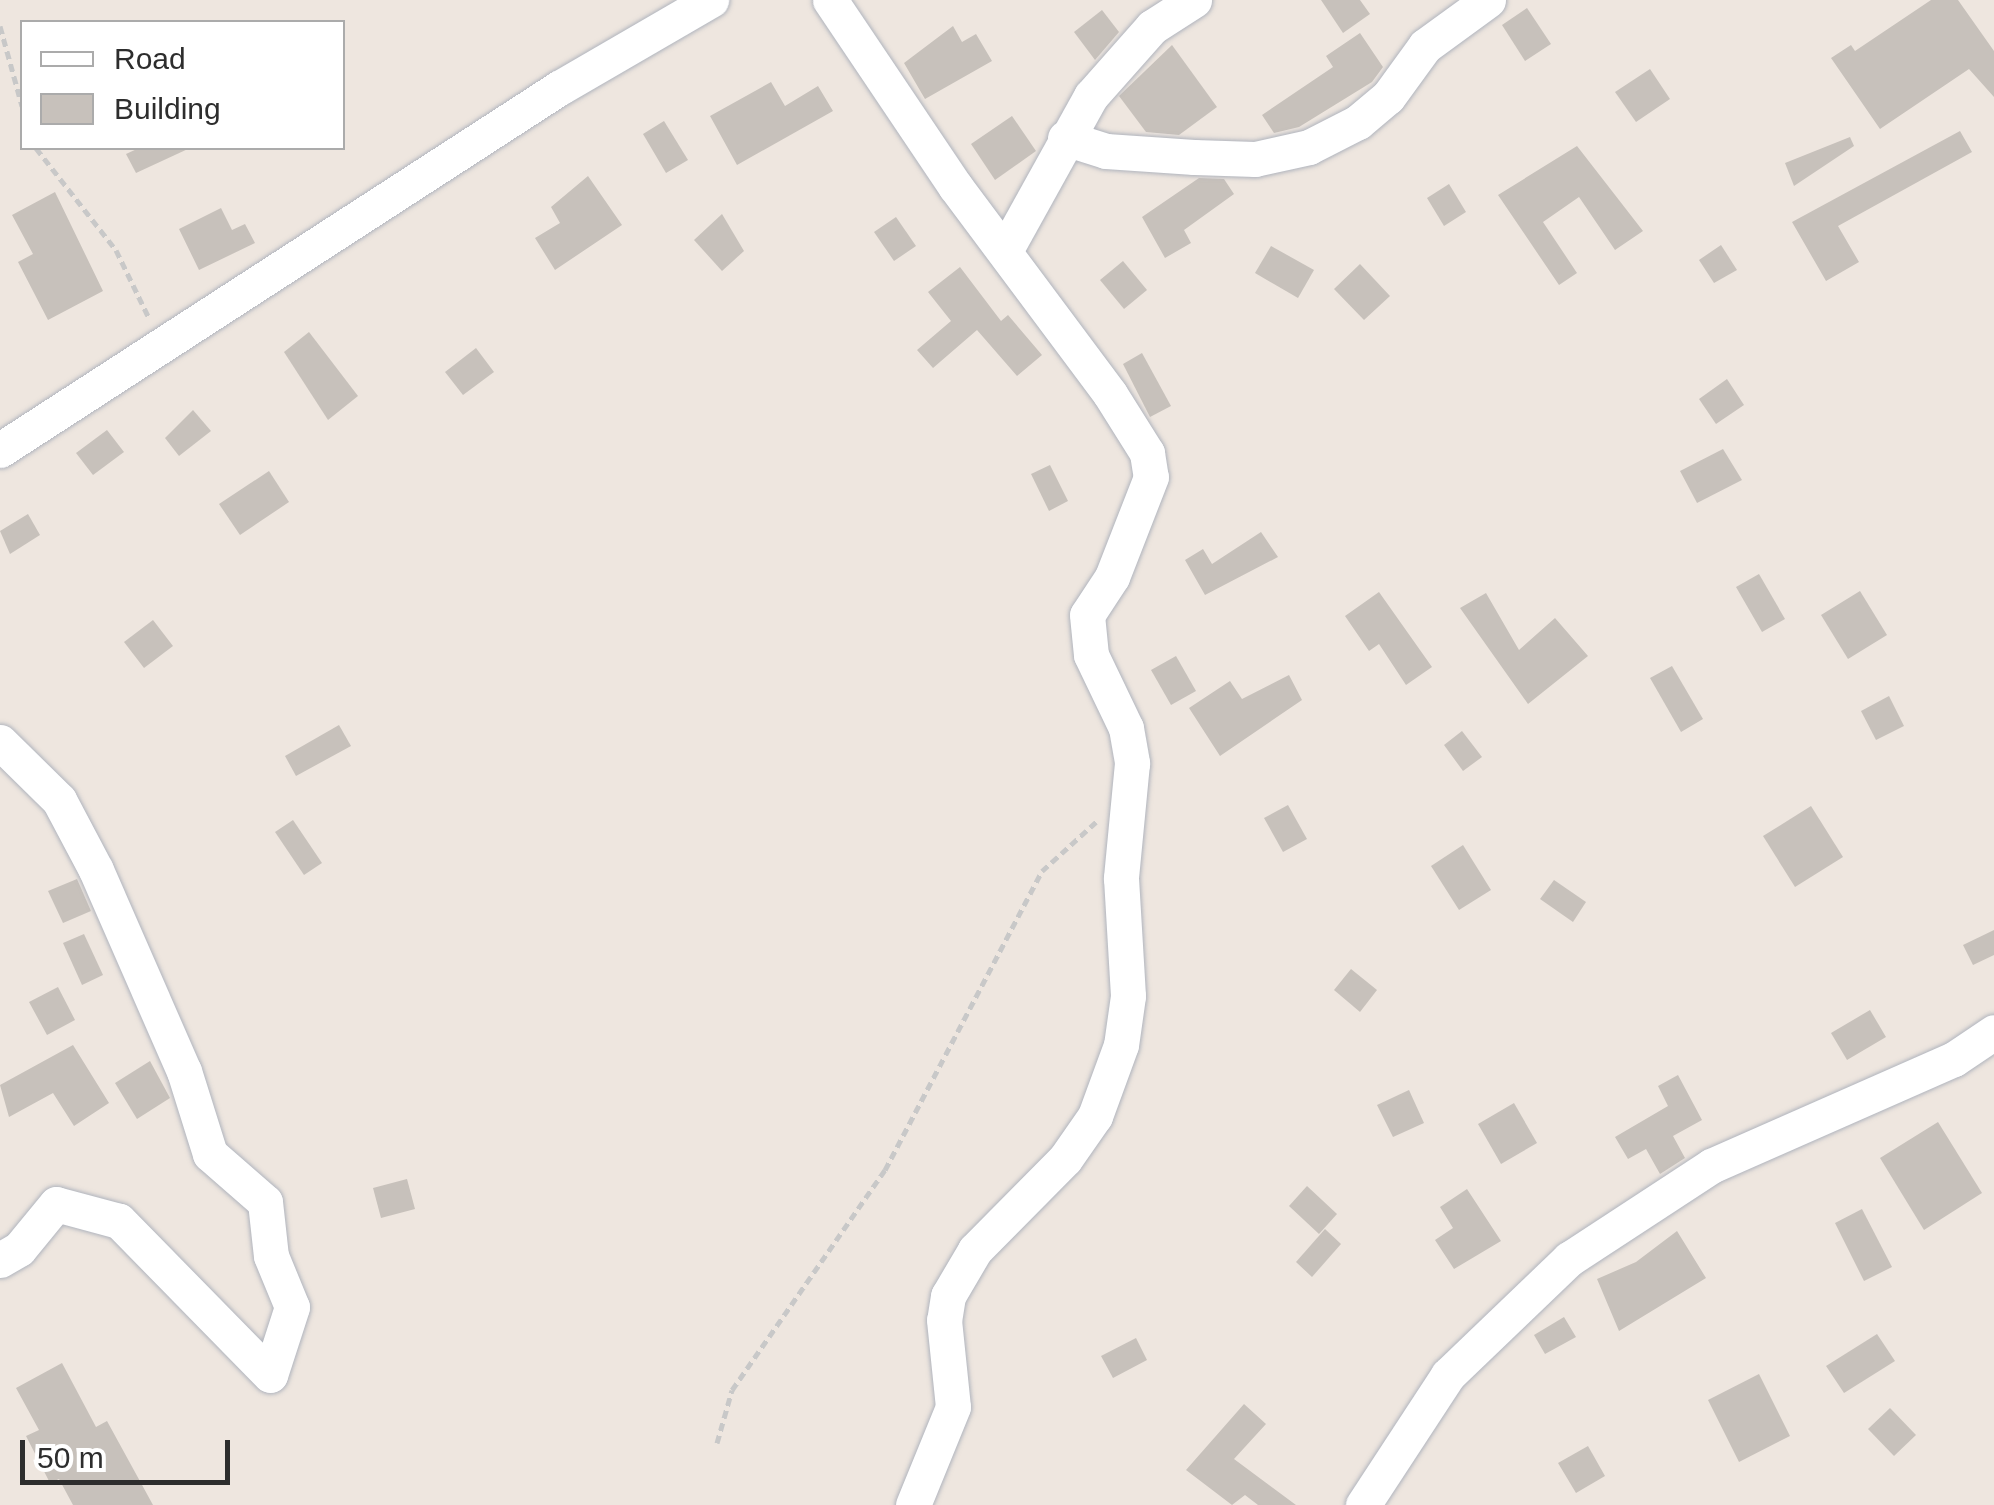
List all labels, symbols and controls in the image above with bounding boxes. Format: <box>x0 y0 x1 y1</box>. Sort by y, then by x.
legend <box>20 20 345 150</box>
text: Road <box>114 42 186 75</box>
text: Building <box>114 92 221 125</box>
scale bar <box>25 1420 235 1482</box>
text: 50 m <box>37 1441 104 1474</box>

